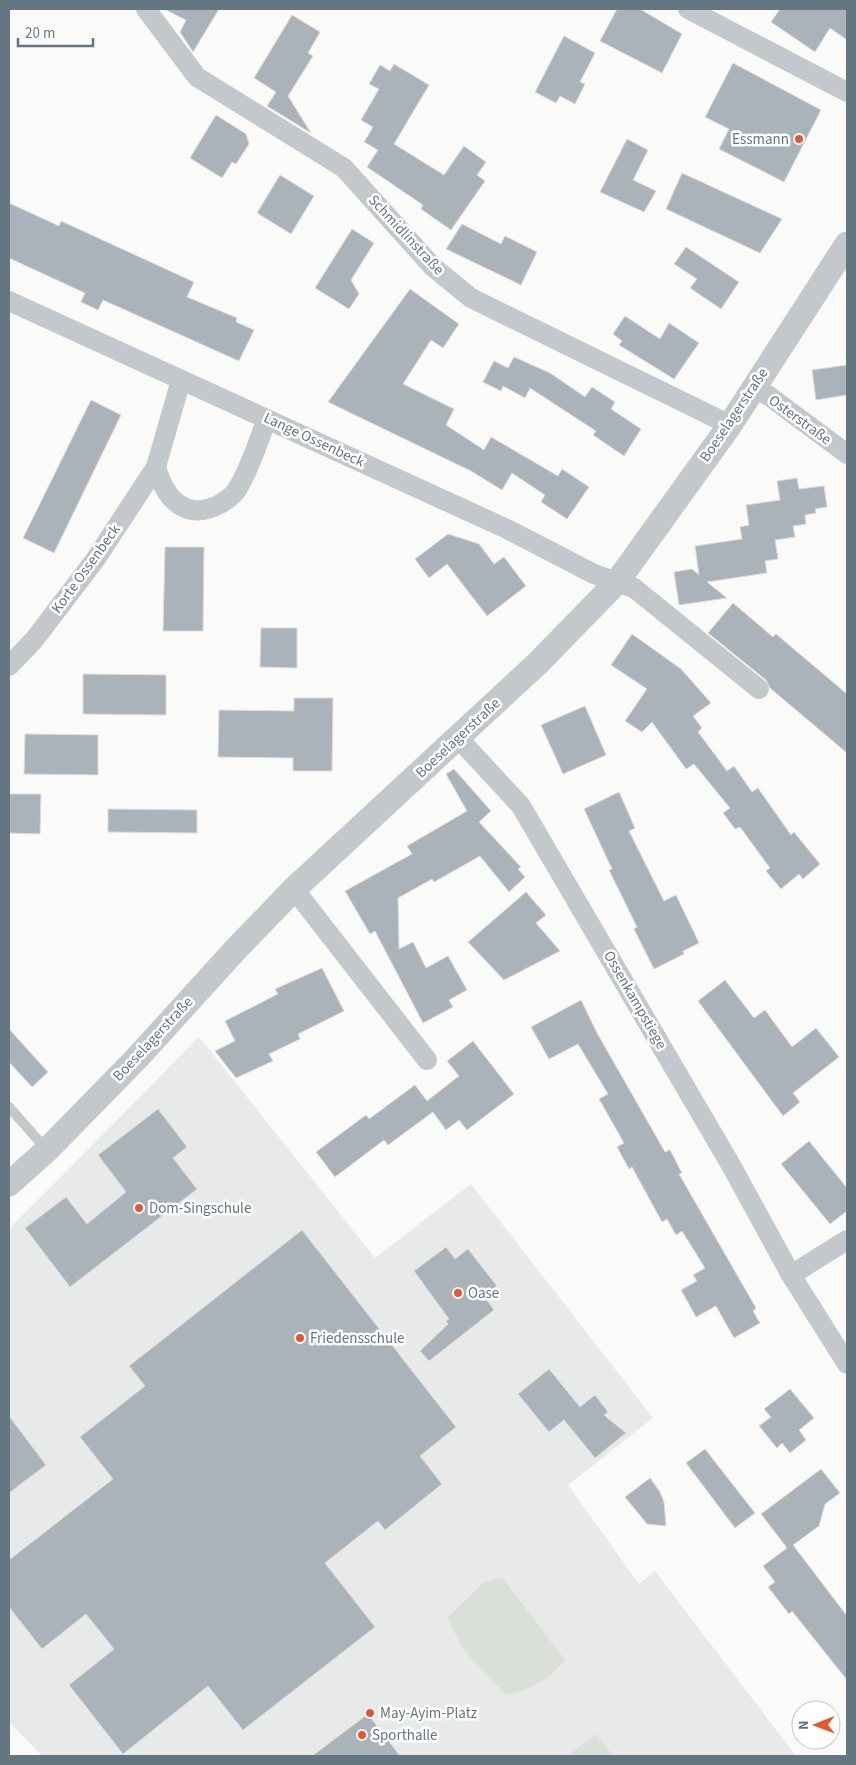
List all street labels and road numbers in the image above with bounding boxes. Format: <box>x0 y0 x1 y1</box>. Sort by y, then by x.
street label: Schmidlinstraße <box>363 190 449 280</box>
street label: Boeselagerstraße <box>695 364 773 466</box>
street label: Osterstraße <box>764 390 836 450</box>
street label: Lange Ossenbeck <box>260 407 368 473</box>
street label: Korte Ossenbeck <box>47 520 126 618</box>
street label: Boeselagerstraße <box>411 693 505 783</box>
street label: Ossenkampstiege <box>598 947 672 1053</box>
street label: Boeselagerstraße <box>108 992 198 1086</box>

